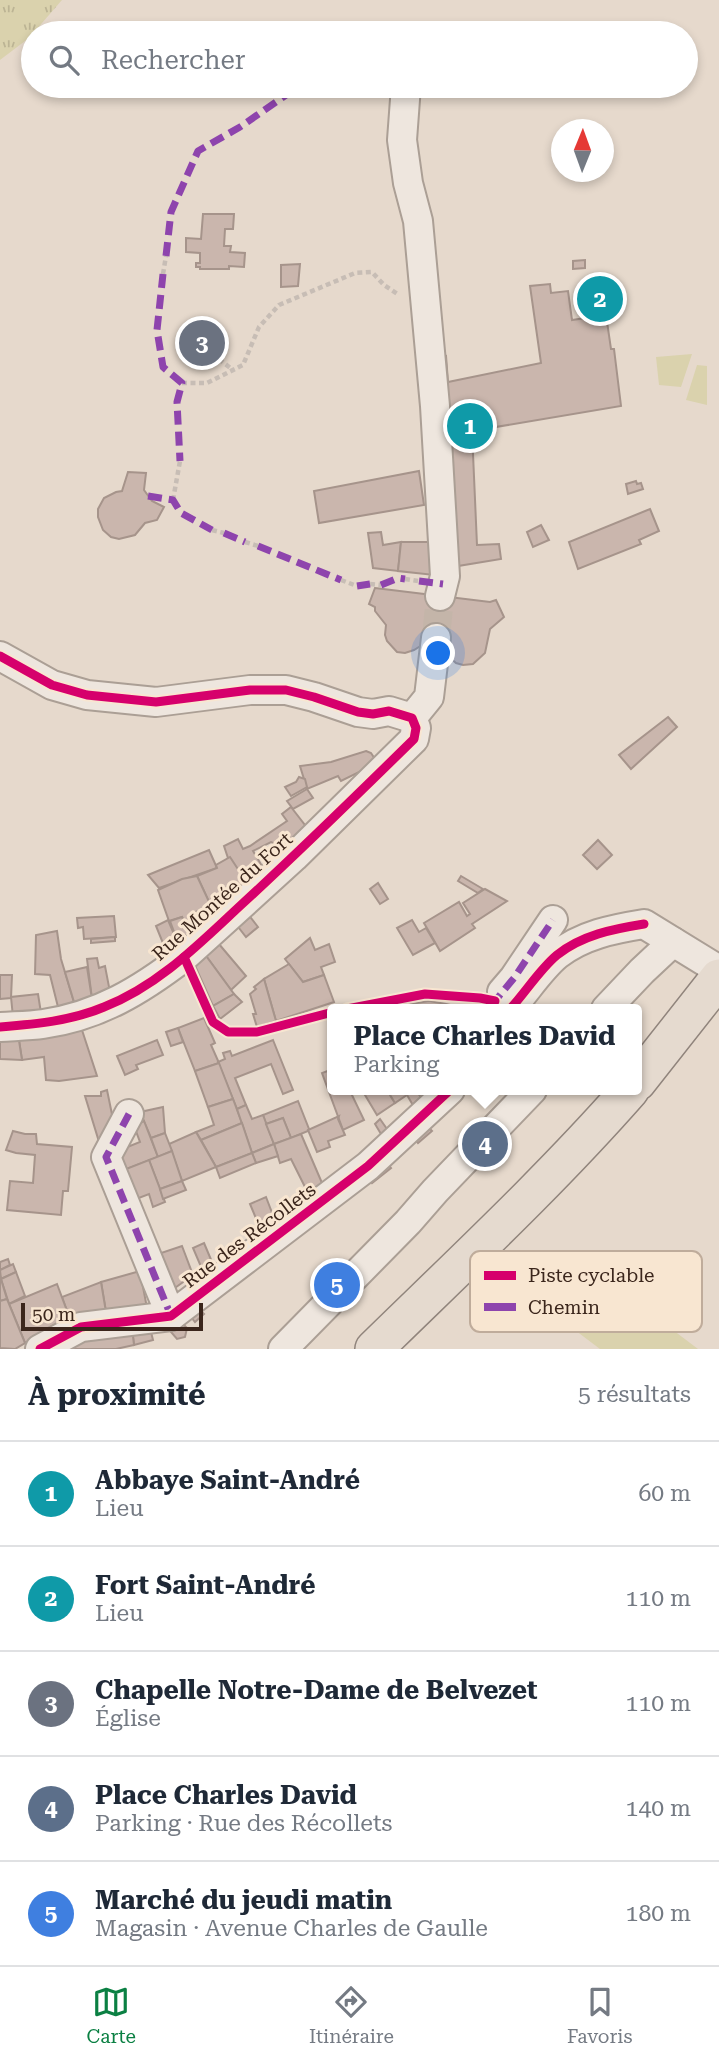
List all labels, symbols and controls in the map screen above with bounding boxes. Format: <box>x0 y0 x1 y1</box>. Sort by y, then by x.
search box <box>21 21 698 98</box>
icon: search <box>45 41 83 79</box>
text: Rechercher <box>101 45 245 75</box>
north arrow <box>551 119 614 182</box>
pin: 2 <box>577 273 623 325</box>
pin: 3 <box>179 317 225 369</box>
pin: 1 <box>447 400 493 452</box>
your location <box>421 636 455 670</box>
street label: Rue Montée du Fort <box>148 827 297 965</box>
popup <box>327 1004 642 1095</box>
text: Place Charles David <box>354 1021 615 1051</box>
text: Parking <box>354 1051 439 1078</box>
pin: 4 <box>462 1118 508 1170</box>
street label: Rue des Récollets <box>178 1178 320 1293</box>
legend <box>470 1251 702 1332</box>
pin: 5 <box>314 1259 360 1311</box>
text: Piste cyclable <box>528 1264 655 1287</box>
text: Chemin <box>528 1296 600 1319</box>
scale bar <box>21 1300 203 1332</box>
text: 50 m <box>32 1303 75 1326</box>
text: À proximité <box>28 1377 206 1412</box>
text: 5 résultats <box>578 1381 691 1408</box>
text: Abbaye Saint-André <box>95 1465 360 1495</box>
text: 1 <box>45 1480 57 1507</box>
text: 60 m <box>638 1480 691 1507</box>
text: Lieu <box>95 1495 144 1522</box>
text: Fort Saint-André <box>95 1570 316 1600</box>
text: 2 <box>45 1585 57 1612</box>
text: 110 m <box>626 1585 691 1612</box>
text: Lieu <box>95 1600 144 1627</box>
text: Chapelle Notre-Dame de Belvezet <box>95 1675 538 1705</box>
text: 3 <box>45 1690 57 1717</box>
text: 110 m <box>626 1690 691 1717</box>
text: Église <box>95 1705 161 1732</box>
text: Place Charles David <box>95 1780 357 1810</box>
text: 4 <box>45 1795 57 1822</box>
text: 140 m <box>626 1795 691 1822</box>
text: Parking · Rue des Récollets <box>95 1810 393 1837</box>
text: Marché du jeudi matin <box>95 1885 392 1915</box>
text: 5 <box>45 1900 57 1927</box>
text: 180 m <box>626 1900 691 1927</box>
text: Magasin · Avenue Charles de Gaulle <box>95 1915 488 1942</box>
tab: Carte <box>87 1983 136 2048</box>
tab: Itinéraire <box>309 1983 394 2048</box>
tab: Favoris <box>567 1983 632 2048</box>

